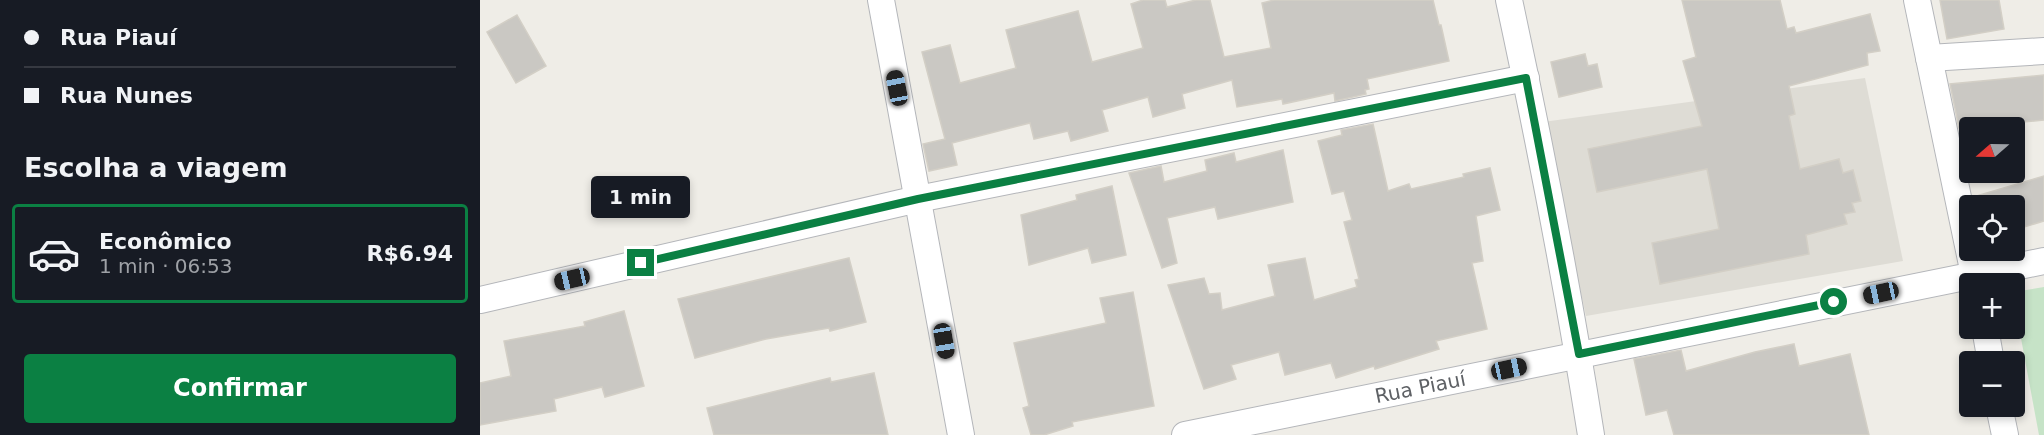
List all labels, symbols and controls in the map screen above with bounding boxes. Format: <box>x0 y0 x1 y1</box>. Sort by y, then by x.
text: Rua Piauí <box>60 25 177 50</box>
car <box>885 69 909 107</box>
text: Rua Nunes <box>60 83 193 108</box>
north arrow <box>1959 117 2025 183</box>
map controls <box>1959 117 2025 417</box>
text: Escolha a viagem <box>24 152 288 183</box>
callout: 1 min <box>592 176 690 218</box>
text: 1 min <box>609 185 672 209</box>
button: locate <box>1959 195 2025 261</box>
icon: car <box>27 227 81 281</box>
text: Econômico <box>99 229 232 254</box>
text: R$6.94 <box>366 241 453 266</box>
route end <box>627 249 654 276</box>
text: 1 min · 06:53 <box>99 254 233 278</box>
car <box>552 266 592 292</box>
button: + <box>1959 273 2025 339</box>
car <box>1862 280 1900 306</box>
route start <box>1820 288 1847 315</box>
car <box>932 322 956 360</box>
button: − <box>1959 351 2025 417</box>
button: Confirmar <box>24 354 456 423</box>
car <box>1490 356 1528 382</box>
street label: Rua Piauí <box>1373 366 1469 408</box>

